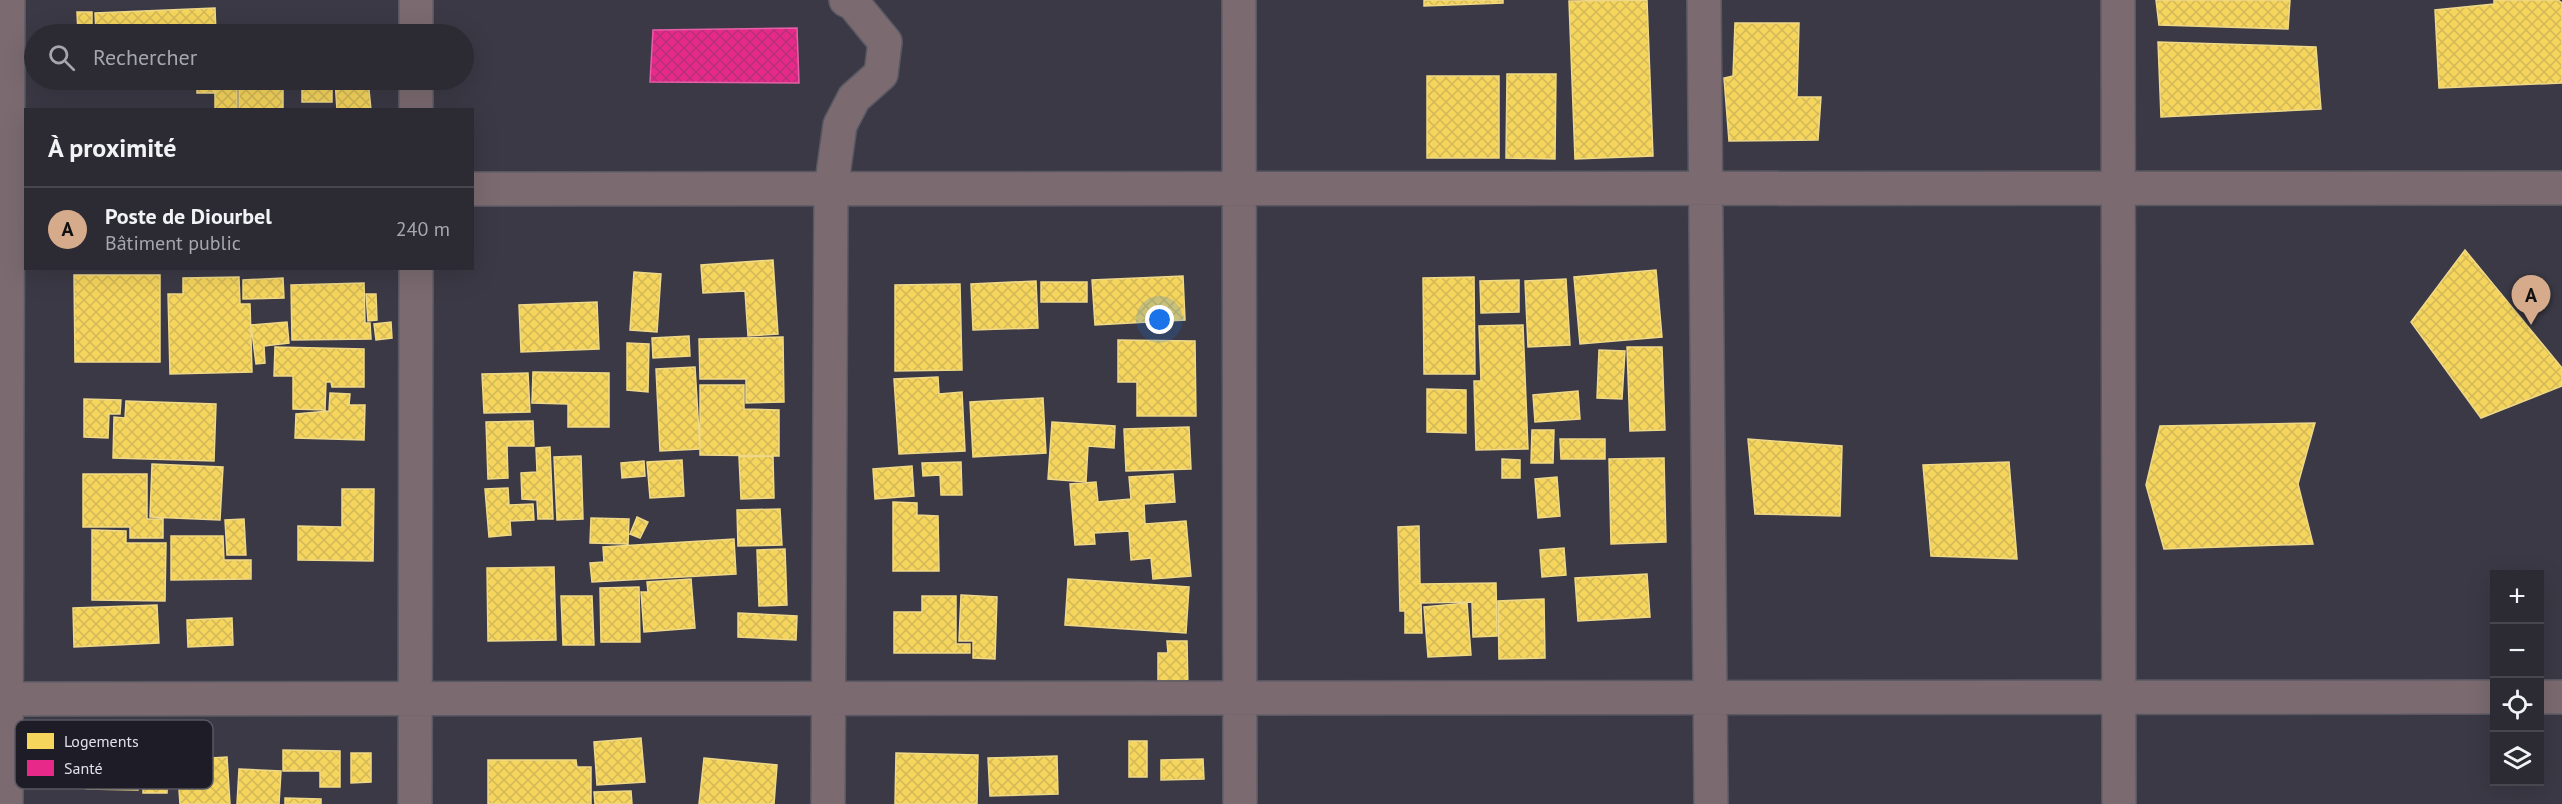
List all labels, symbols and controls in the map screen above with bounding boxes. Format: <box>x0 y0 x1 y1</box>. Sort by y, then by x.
search box <box>24 24 474 90</box>
icon: search <box>45 41 78 74</box>
text: Rechercher <box>93 43 197 71</box>
text: À proximité <box>48 131 176 164</box>
text: Poste de Diourbel <box>105 202 272 230</box>
text: A <box>61 216 74 242</box>
text: 240 m <box>396 216 450 242</box>
text: Bâtiment public <box>105 230 241 256</box>
pin: A <box>2512 276 2550 325</box>
your location <box>1145 305 1174 334</box>
map controls <box>2490 570 2544 786</box>
button: + <box>2490 570 2544 624</box>
button: − <box>2490 624 2544 678</box>
button: locate <box>2490 678 2544 732</box>
legend <box>15 720 213 789</box>
text: Logements <box>64 731 139 751</box>
button: layers <box>2490 732 2544 786</box>
text: Santé <box>64 758 103 778</box>

